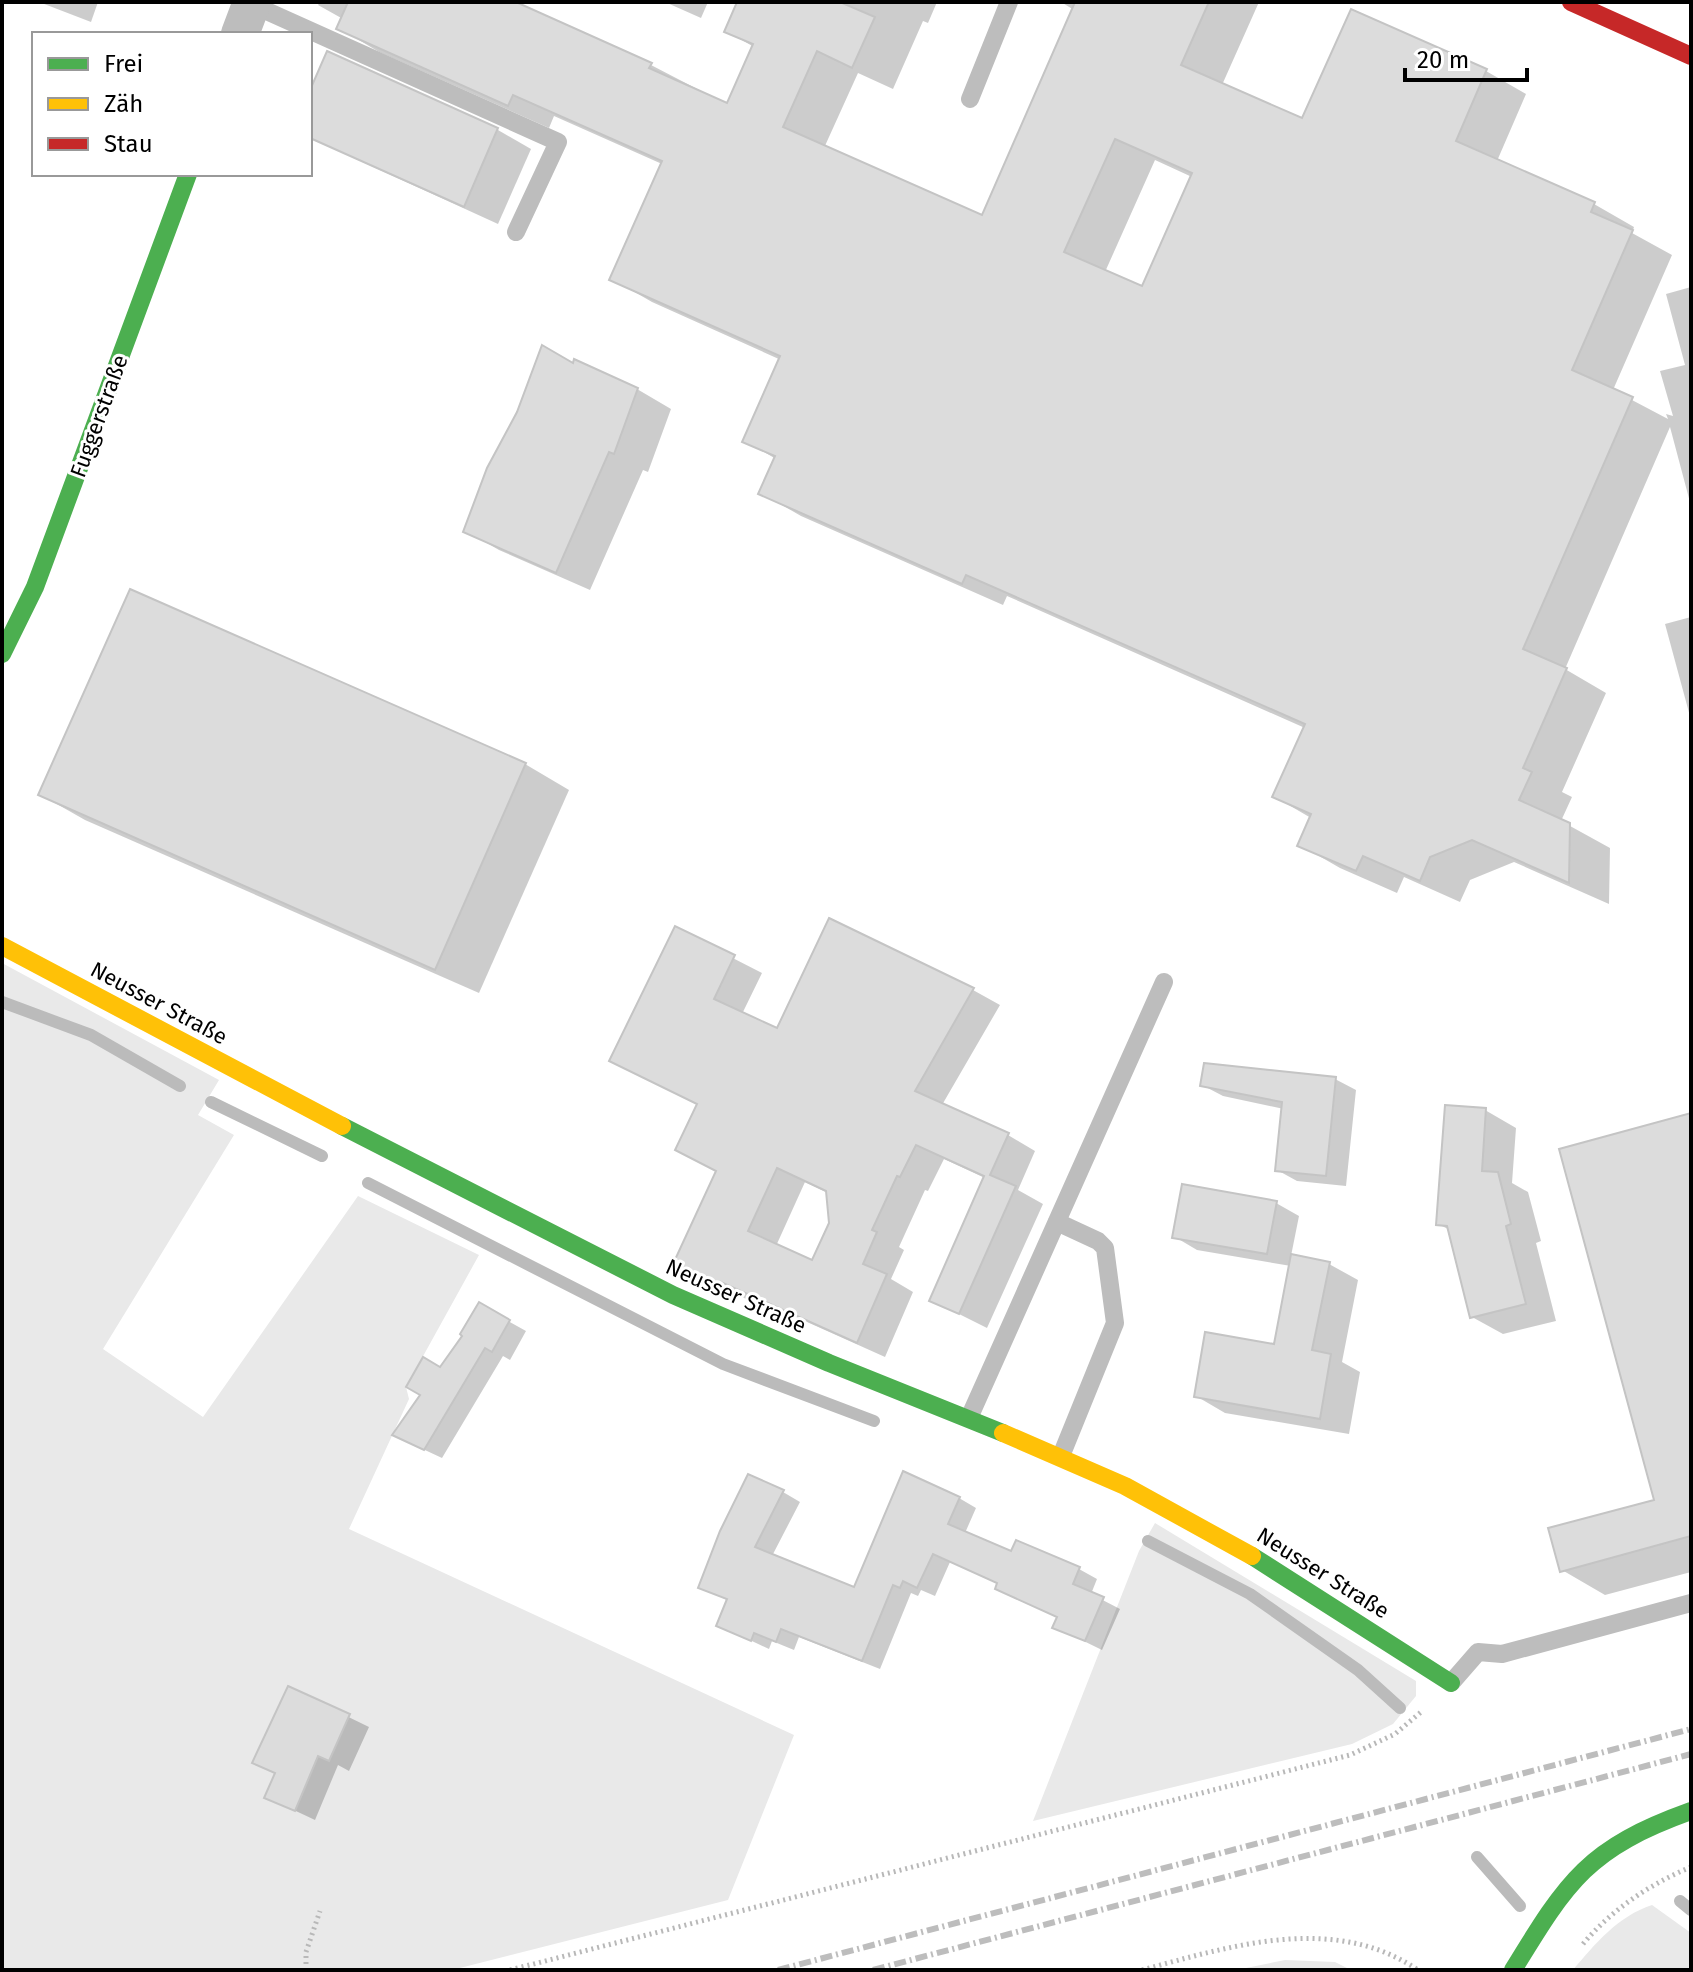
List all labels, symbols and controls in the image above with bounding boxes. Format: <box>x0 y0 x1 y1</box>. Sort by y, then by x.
legend <box>32 32 312 176</box>
scale bar <box>1405 32 1527 82</box>
text: 20 m <box>1417 46 1469 74</box>
text: Frei <box>104 50 143 78</box>
text: Zäh <box>104 90 143 118</box>
text: Stau <box>104 130 153 158</box>
street label: Fuggerstraße <box>64 351 134 481</box>
street label: Neusser Straße <box>86 956 232 1050</box>
street label: Neusser Straße <box>661 1253 811 1339</box>
street label: Neusser Straße <box>1252 1522 1394 1624</box>

